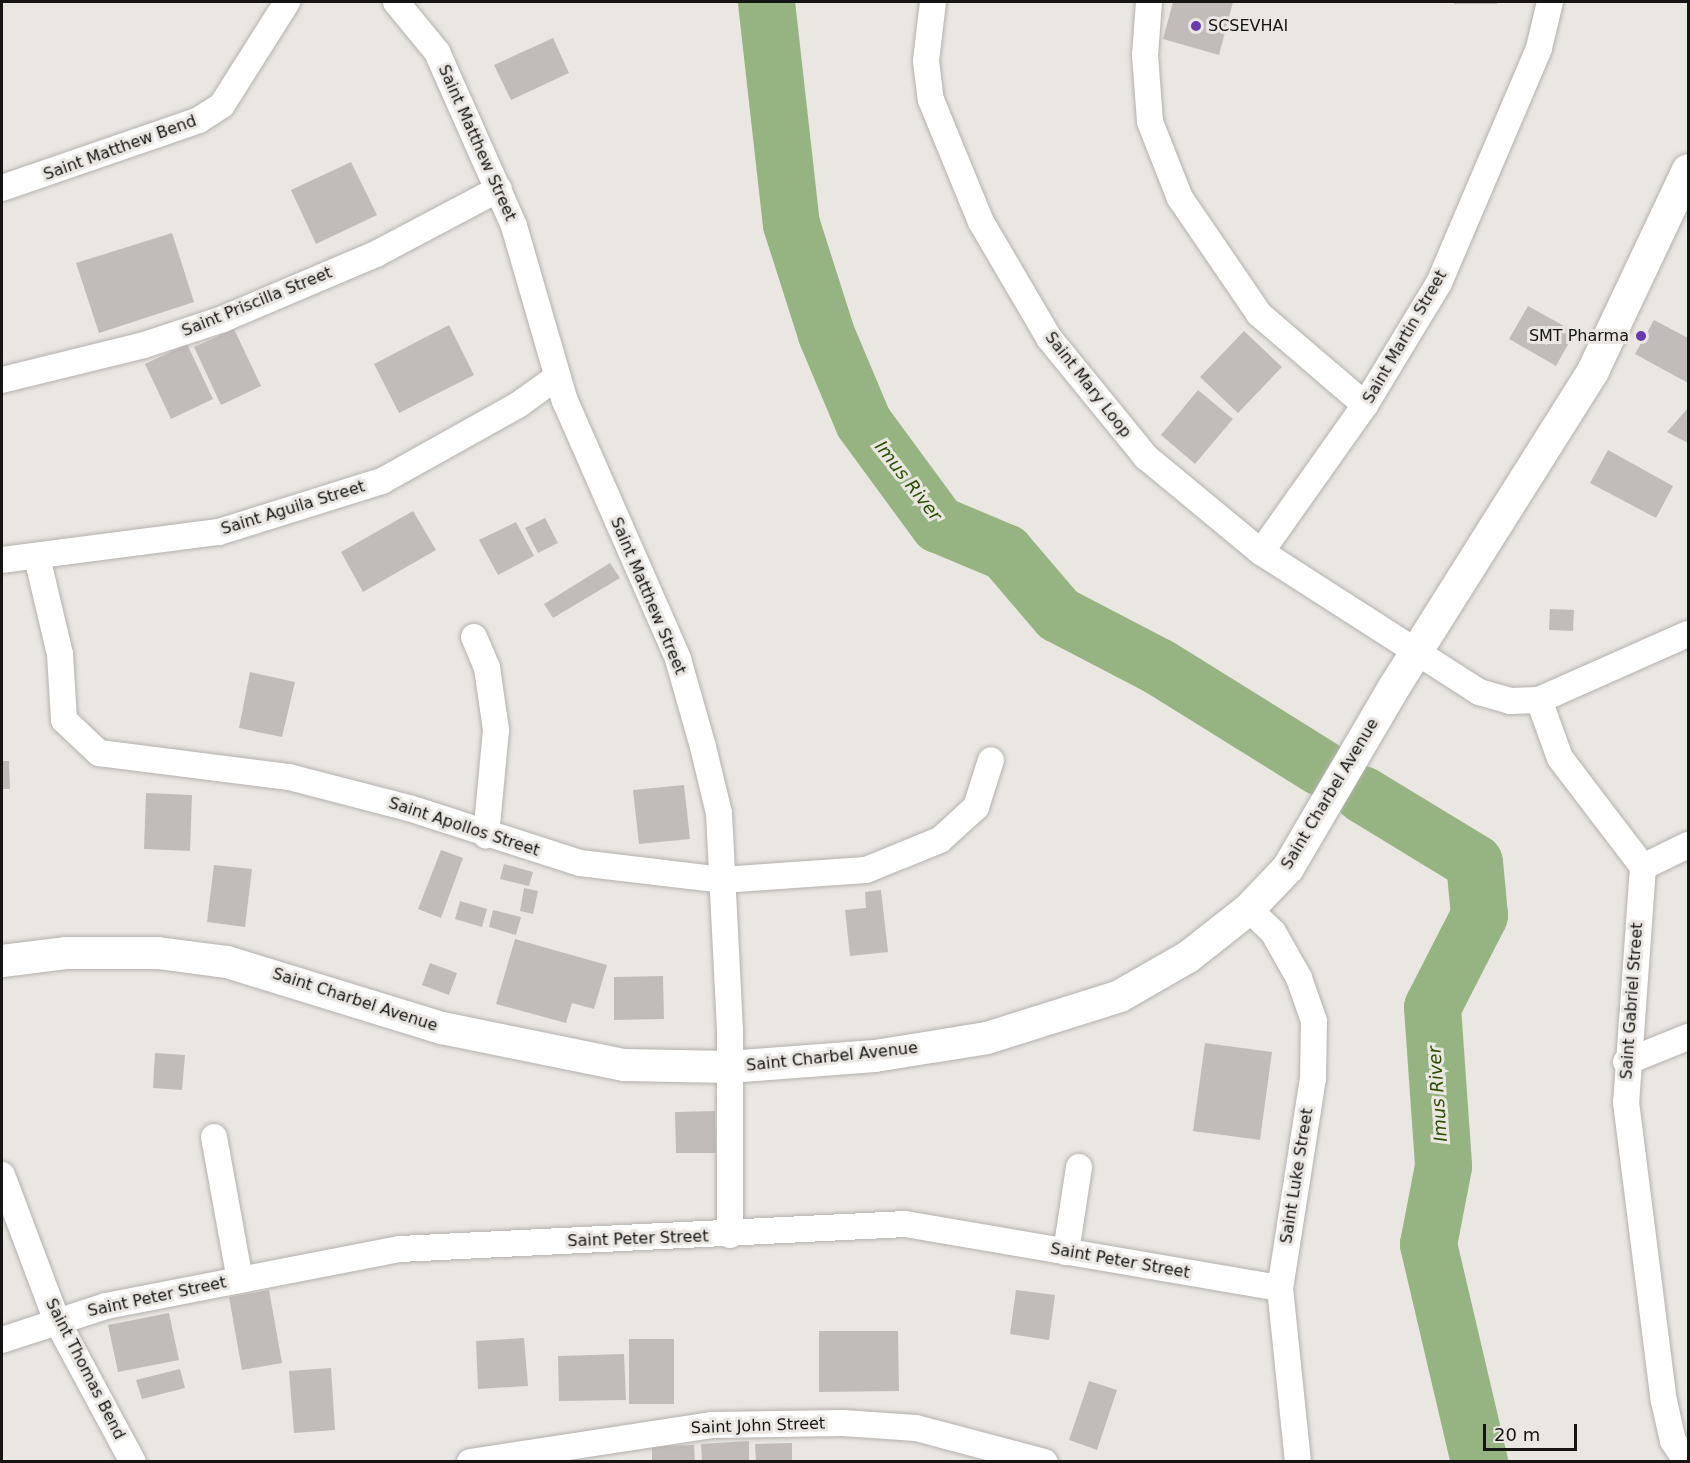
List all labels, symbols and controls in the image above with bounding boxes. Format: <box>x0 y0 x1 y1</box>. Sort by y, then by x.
place label: SCSEVHAI <box>1208 16 1288 36</box>
marker: SCSEVHAI <box>1189 19 1203 33</box>
street label: Saint Matthew Street <box>434 62 520 224</box>
street label: Saint Matthew Bend <box>41 111 199 185</box>
street label: Saint Priscilla Street <box>179 263 335 341</box>
street label: Saint Martin Street <box>1359 267 1451 407</box>
place label: SMT Pharma <box>1529 326 1629 346</box>
street label: Saint Mary Loop <box>1041 328 1135 442</box>
marker: SMT Pharma <box>1634 329 1648 343</box>
water label: Imus River <box>870 437 946 525</box>
street label: Saint Aguila Street <box>219 477 367 539</box>
street label: Saint Matthew Street <box>606 515 690 677</box>
street label: Saint Charbel Avenue <box>1277 715 1383 873</box>
street label: Saint Apollos Street <box>386 794 542 860</box>
street label: Saint Gabriel Street <box>1617 922 1647 1080</box>
street label: Saint Charbel Avenue <box>270 964 440 1036</box>
street label: Saint Charbel Avenue <box>745 1038 919 1076</box>
water label: Imus River <box>1424 1045 1452 1143</box>
street label: Saint Luke Street <box>1277 1107 1317 1245</box>
street label: Saint Peter Street <box>567 1227 709 1251</box>
street label: Saint Peter Street <box>1049 1239 1191 1283</box>
street label: Saint Peter Street <box>86 1273 228 1321</box>
street label: Saint Thomas Bend <box>41 1295 129 1443</box>
scale bar <box>1486 1412 1580 1450</box>
street label: Saint John Street <box>691 1414 825 1438</box>
text: 20 m <box>1494 1424 1540 1445</box>

